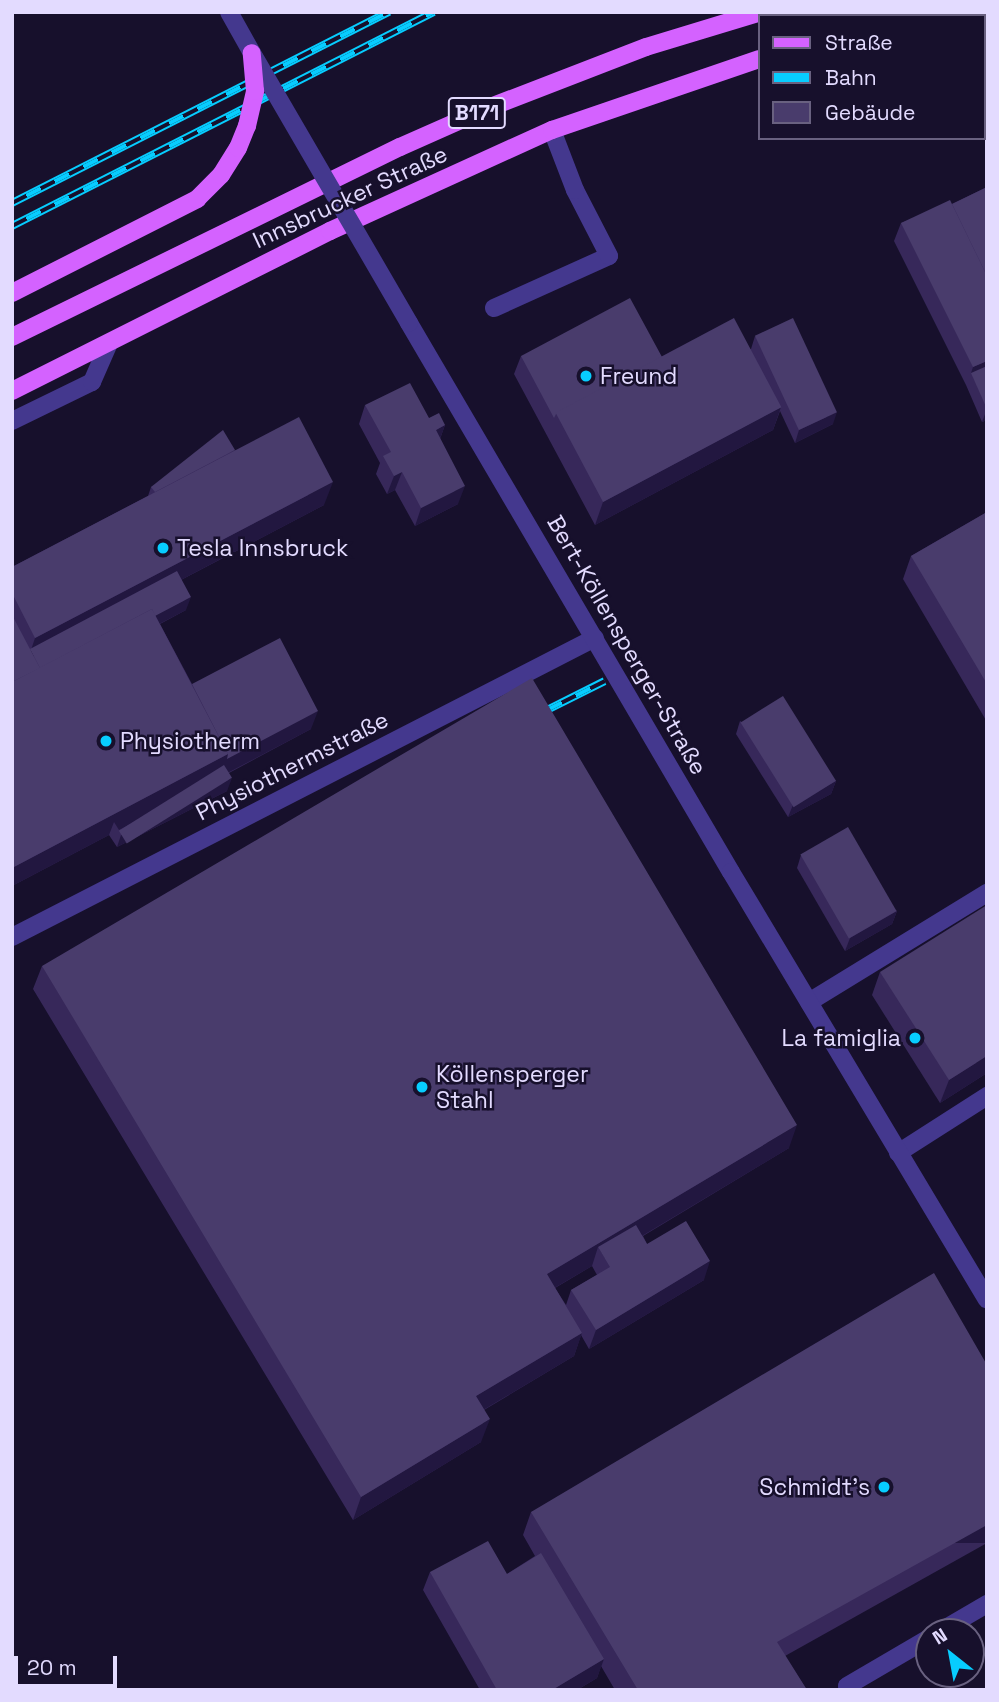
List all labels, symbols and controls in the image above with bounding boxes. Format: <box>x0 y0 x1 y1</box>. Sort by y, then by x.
legend <box>758 14 985 140</box>
text: Straße <box>825 29 893 56</box>
text: Bahn <box>825 64 877 91</box>
road number: B171 <box>447 96 507 130</box>
text: Gebäude <box>825 99 915 126</box>
street label: Innsbrucker Straße <box>248 140 452 254</box>
place label: Freund <box>600 362 677 390</box>
marker: Freund <box>578 368 594 384</box>
street label: Bert-Köllensperger-Straße <box>541 510 713 780</box>
place label: Tesla Innsbruck <box>177 534 348 562</box>
marker: Tesla Innsbruck <box>155 540 171 556</box>
street label: Physiothermstraße <box>191 706 393 826</box>
place label: Physiotherm <box>120 727 260 755</box>
marker: Physiotherm <box>98 733 114 749</box>
place label: La famiglia <box>781 1024 901 1052</box>
marker: La famiglia <box>907 1030 923 1046</box>
place label: Köllensperger Stahl <box>436 1060 589 1114</box>
marker: Köllensperger Stahl <box>414 1079 430 1095</box>
place label: Schmidt's <box>759 1473 870 1501</box>
marker: Schmidt's <box>876 1479 892 1495</box>
north arrow <box>915 1618 985 1688</box>
text: N <box>928 1622 952 1650</box>
scale bar <box>18 1642 121 1686</box>
text: 20 m <box>27 1654 77 1681</box>

